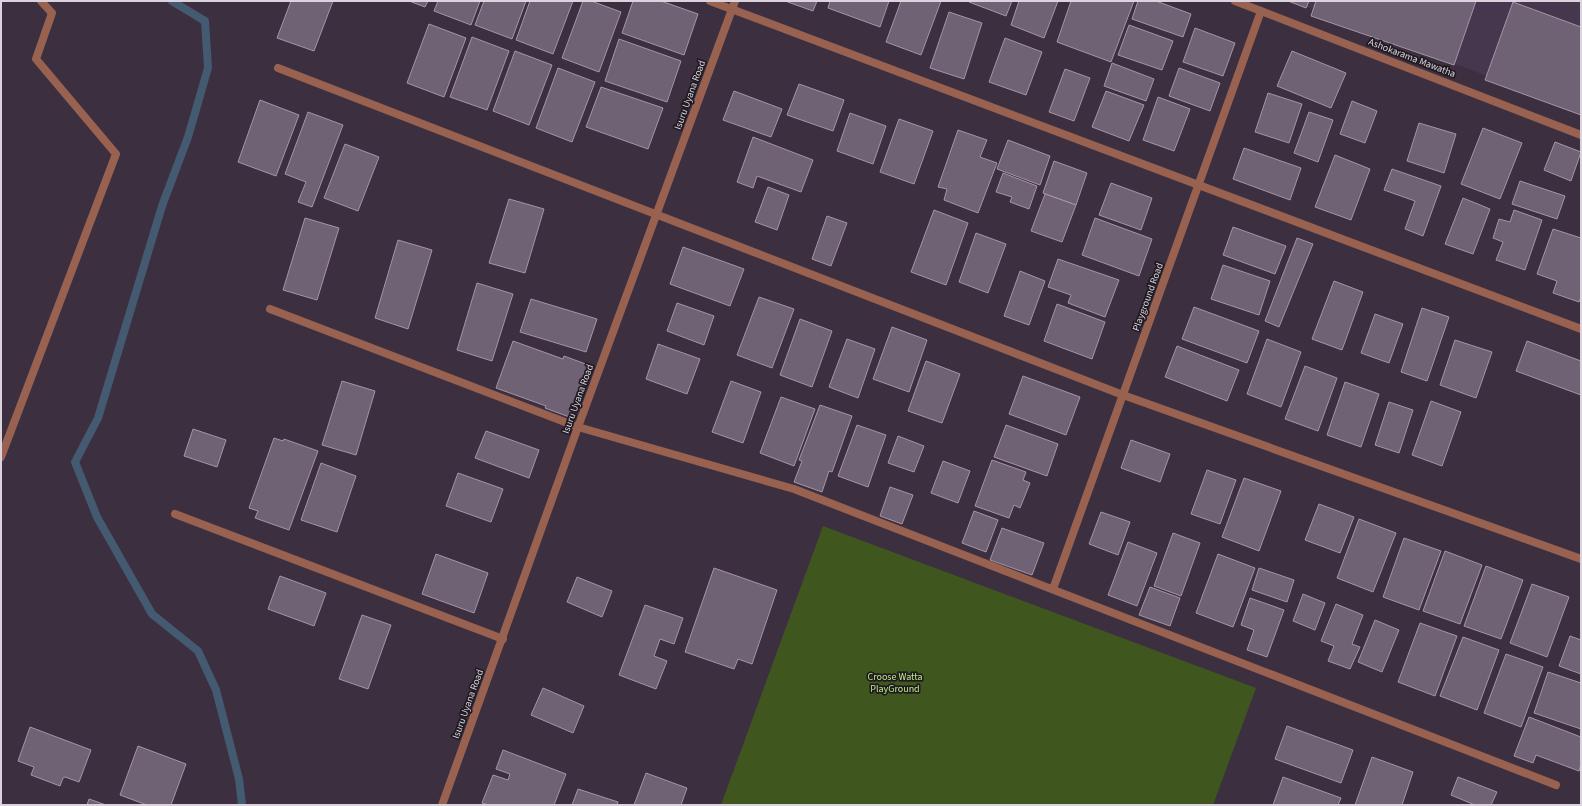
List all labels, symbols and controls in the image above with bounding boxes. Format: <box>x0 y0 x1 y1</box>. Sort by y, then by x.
street label: Ashokarama Mawatha <box>1366 35 1458 81</box>
street label: Isuru Uyana Road <box>671 58 709 132</box>
street label: Playground Road <box>1129 261 1167 333</box>
street label: Isuru Uyana Road <box>559 362 597 436</box>
street label: Isuru Uyana Road <box>449 667 487 741</box>
park label: Croose Watta PlayGround <box>867 670 923 696</box>

